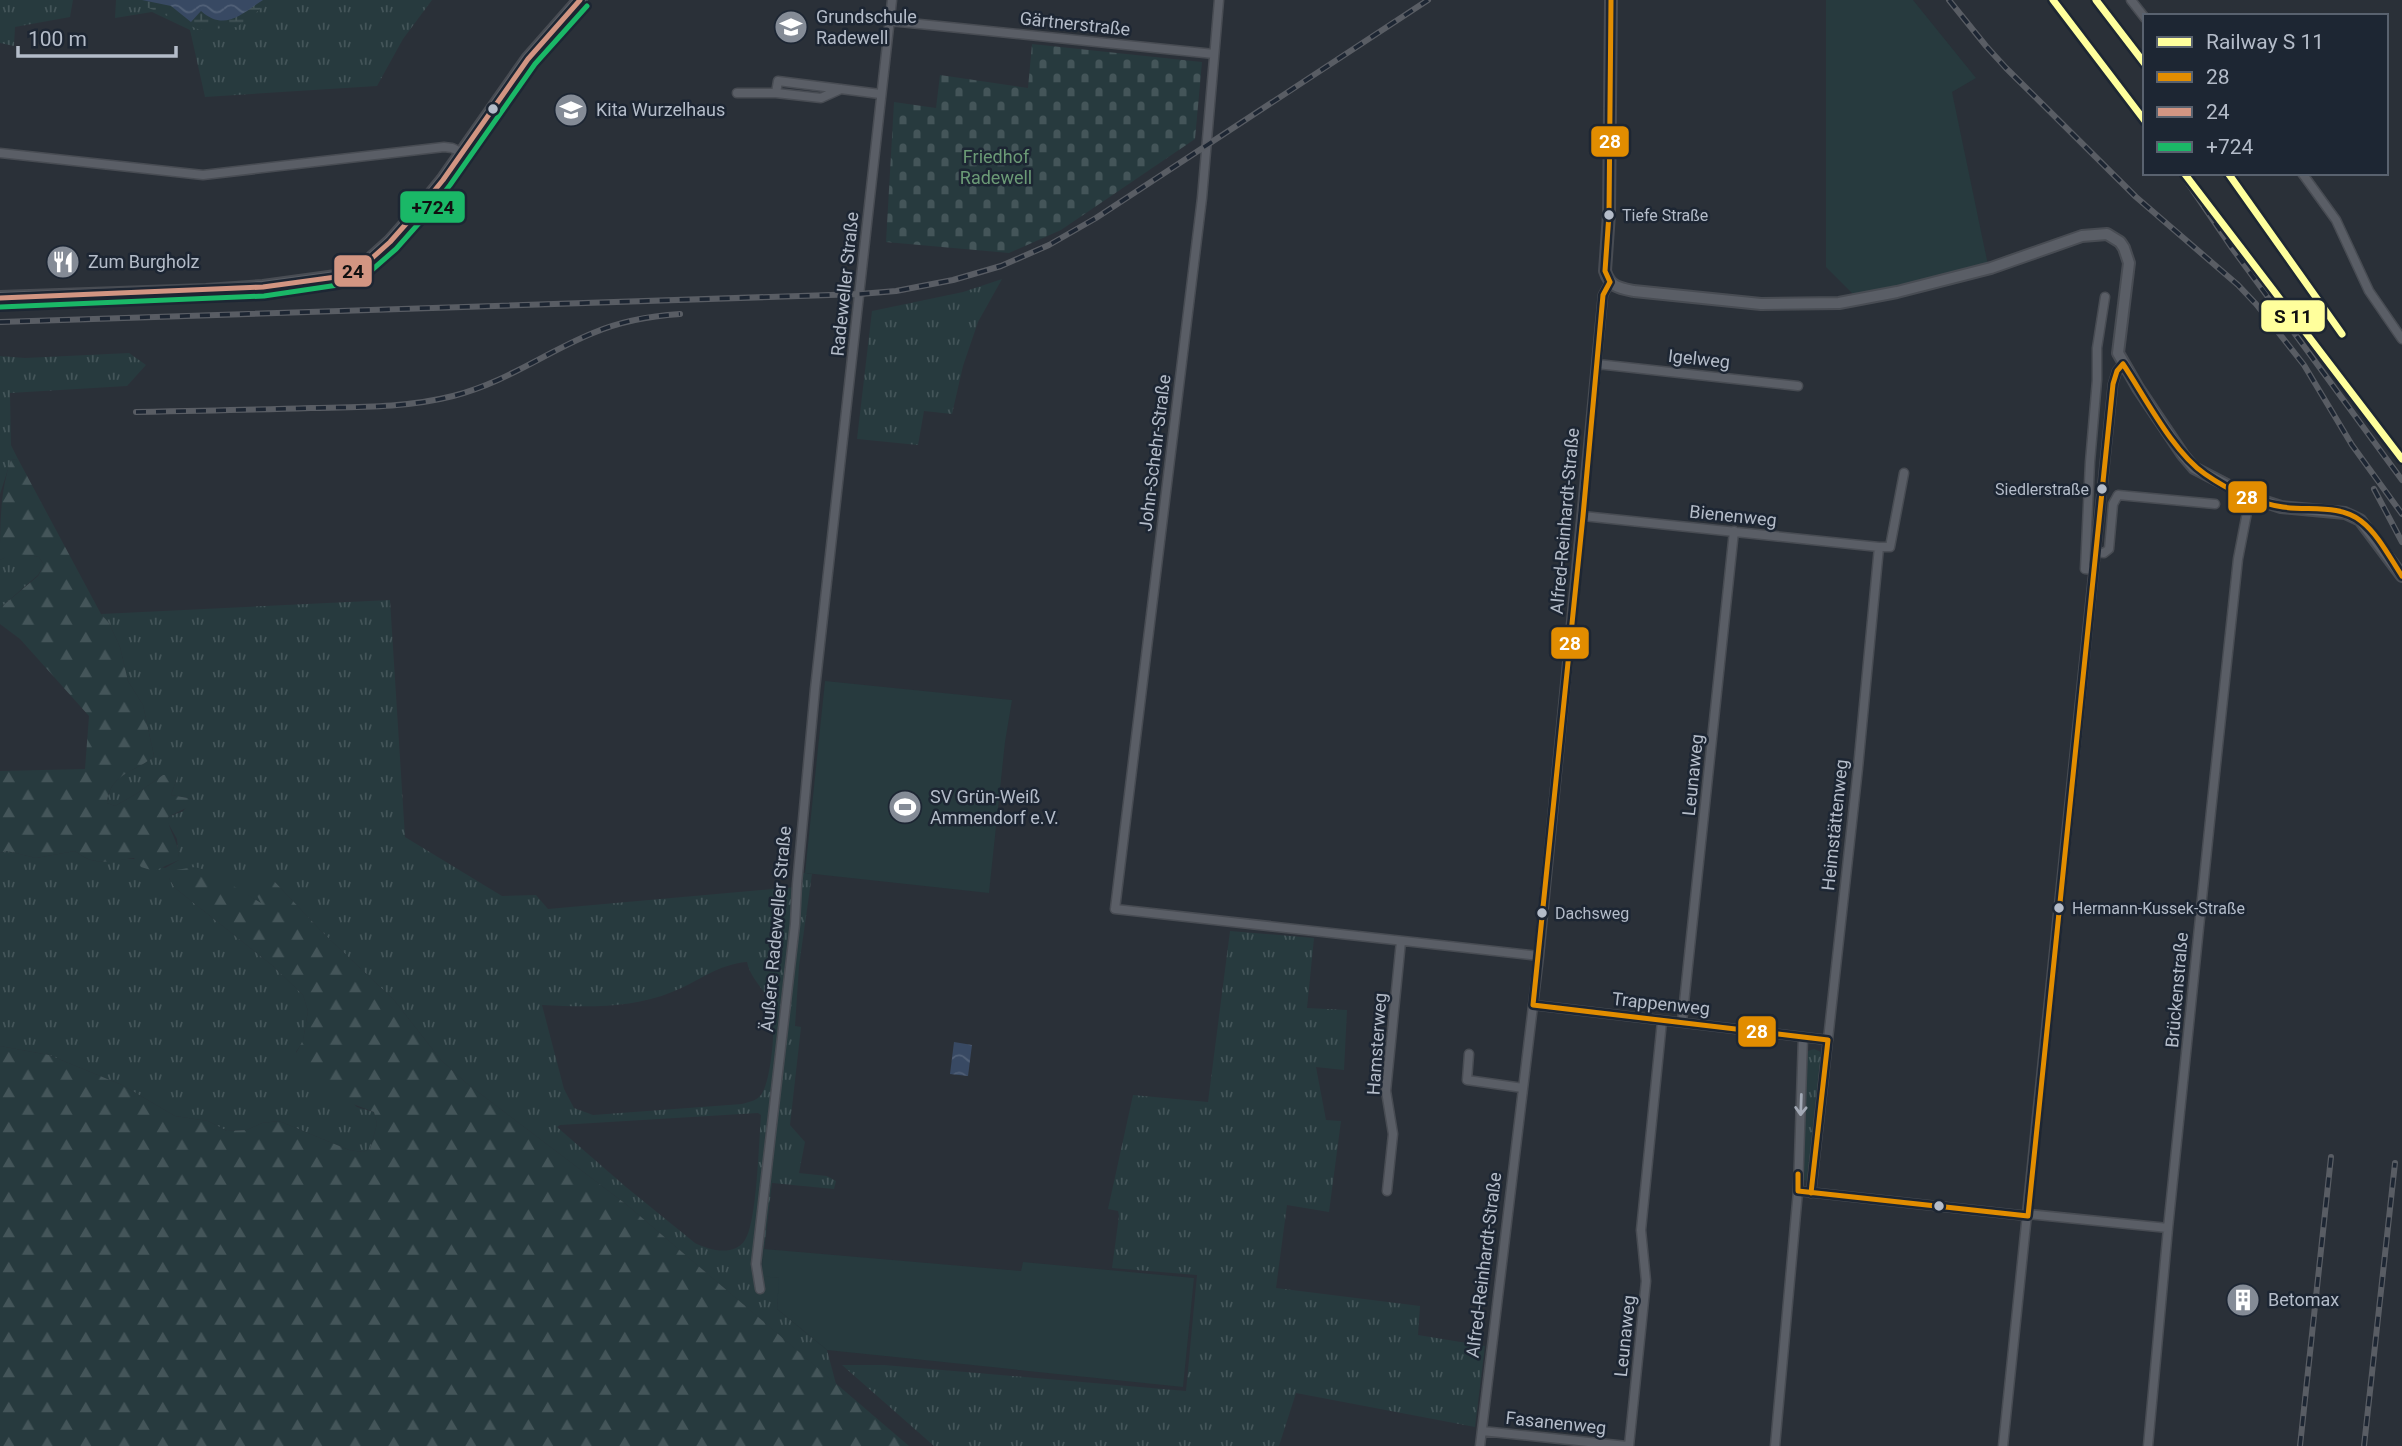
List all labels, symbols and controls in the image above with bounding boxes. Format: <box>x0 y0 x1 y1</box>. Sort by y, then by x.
place label: Grundschule Radewell <box>816 6 917 48</box>
street label: Gärtnerstraße <box>1019 7 1131 40</box>
school or university icon: Grundschule Radewell <box>772 8 810 46</box>
scale bar <box>18 14 175 58</box>
legend <box>2143 14 2388 175</box>
text: 100 m <box>28 27 87 51</box>
text: Railway S 11 <box>2206 30 2324 54</box>
text: 28 <box>2206 65 2230 89</box>
school or university icon: Kita Wurzelhaus <box>552 91 590 129</box>
place label: Kita Wurzelhaus <box>596 99 725 120</box>
text: 24 <box>2206 100 2230 124</box>
unlabelled marker <box>486 102 500 116</box>
line badge: 28 <box>1590 125 1630 158</box>
text: 28 <box>1599 130 1621 153</box>
text: +724 <box>2206 135 2254 159</box>
park label: Friedhof Radewell <box>960 146 1032 188</box>
line badge: +724 <box>399 190 466 224</box>
text: +724 <box>411 196 455 219</box>
place label: Tiefe Straße <box>1622 206 1708 225</box>
marker: Tiefe Straße <box>1602 208 1616 222</box>
street label: Radeweller Straße <box>826 211 863 357</box>
restaurant icon: Zum Burgholz <box>44 243 82 281</box>
place label: Zum Burgholz <box>88 251 200 272</box>
line badge: 24 <box>333 254 373 288</box>
text: 24 <box>342 260 364 283</box>
line badge: S 11 <box>2260 299 2326 333</box>
text: S 11 <box>2274 305 2312 328</box>
street label: Igelweg <box>1667 345 1731 372</box>
street label: John-Schehr-Straße <box>1134 373 1175 533</box>
street label: Alfred-Reinhardt-Straße <box>1546 427 1583 615</box>
place label: Siedlerstraße <box>1995 480 2089 499</box>
line badge: 28 <box>2227 480 2268 514</box>
marker: Siedlerstraße <box>2095 482 2109 496</box>
text: 28 <box>2236 486 2258 509</box>
street label: Bienenweg <box>1688 500 1778 531</box>
line badge: 28 <box>1550 626 1590 660</box>
text: 28 <box>1559 632 1581 655</box>
street label: Leunaweg <box>1678 733 1707 817</box>
street label: Heimstättenweg <box>1817 758 1852 892</box>
place label: SV Grün-Weiß Ammendorf e.V. <box>930 786 1059 828</box>
sports icon: SV Grün-Weiß Ammendorf e.V. <box>886 788 924 826</box>
street label: Äußere Radeweller Straße <box>756 825 795 1033</box>
place label: Hermann-Kussek-Straße <box>2072 899 2245 918</box>
marker: Hermann-Kussek-Straße <box>2052 901 2066 915</box>
place label: Dachsweg <box>1555 904 1629 923</box>
marker: Dachsweg <box>1535 906 1549 920</box>
street label: Brückenstraße <box>2161 931 2192 1049</box>
street label: Trappenweg <box>1611 988 1711 1019</box>
street label: Hamsterweg <box>1362 992 1391 1096</box>
line badge: 28 <box>1737 1015 1777 1048</box>
text: 28 <box>1746 1020 1768 1043</box>
one-way arrow <box>1794 1093 1807 1116</box>
street label: Alfred-Reinhardt-Straße <box>1462 1171 1505 1359</box>
unlabelled marker <box>1932 1199 1946 1213</box>
building icon: Betomax <box>2224 1281 2262 1319</box>
place label: Betomax <box>2268 1289 2339 1310</box>
street label: Leunaweg <box>1610 1294 1639 1378</box>
street label: Fasanenweg <box>1505 1407 1607 1438</box>

